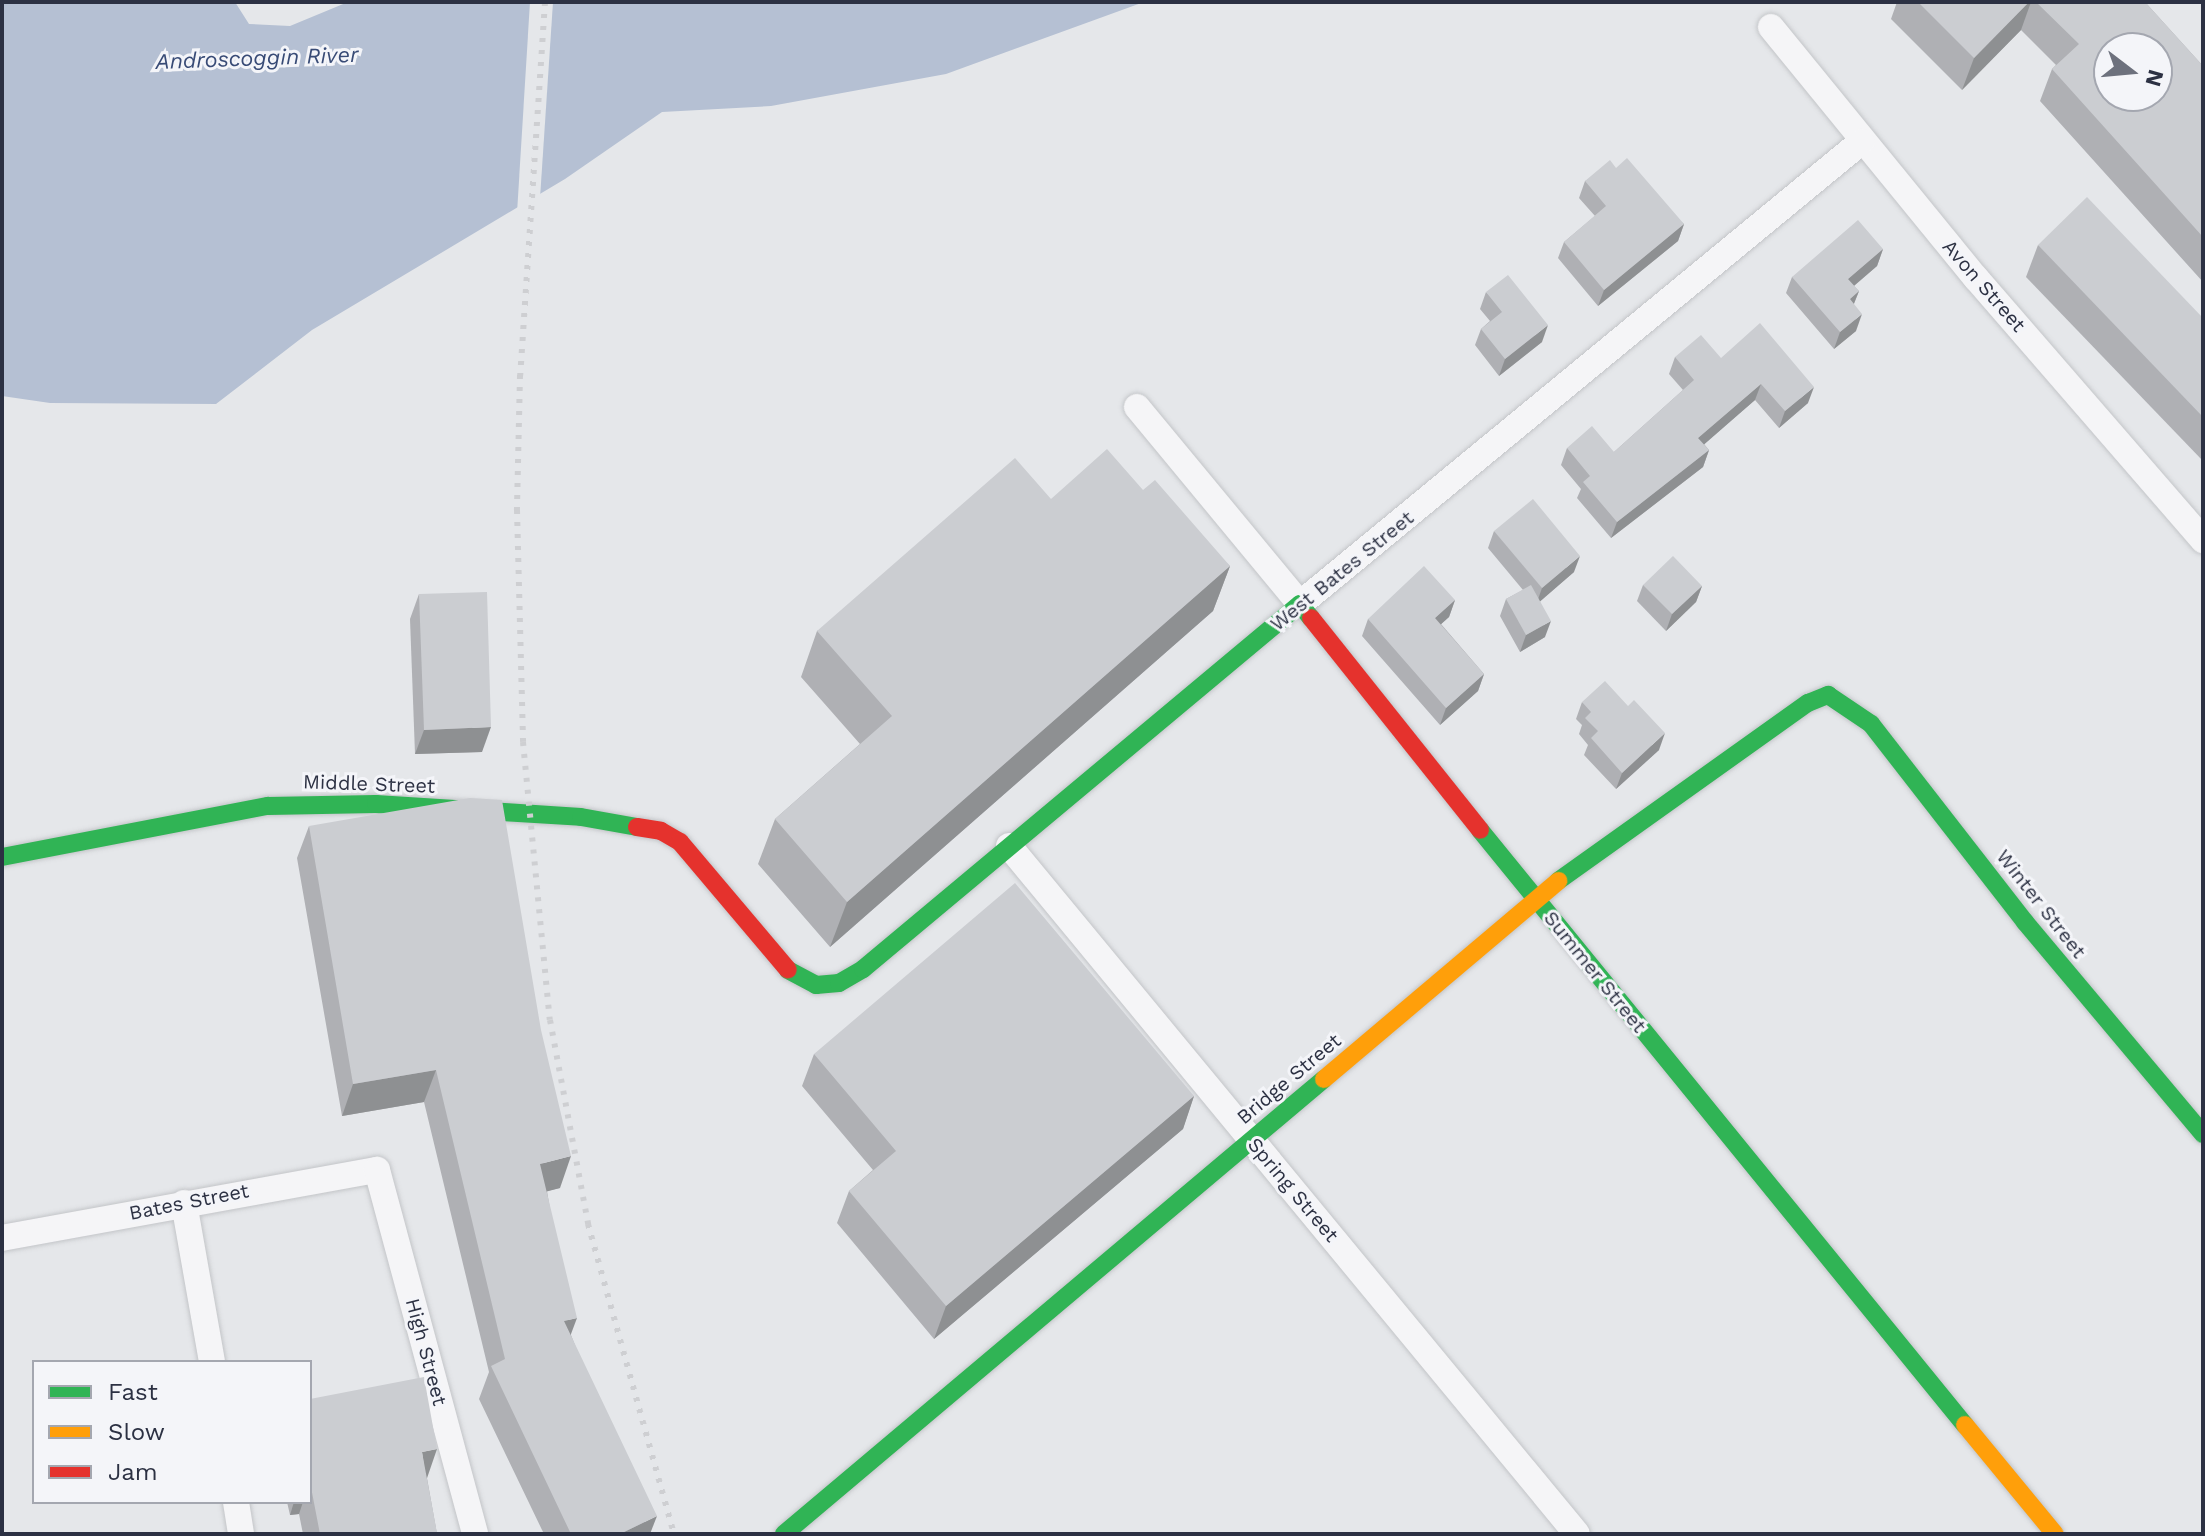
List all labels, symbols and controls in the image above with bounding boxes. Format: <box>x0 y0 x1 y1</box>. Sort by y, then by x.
north arrow <box>2093 32 2173 112</box>
water label: Androscoggin River <box>155 41 359 75</box>
text: N <box>2140 67 2169 89</box>
street label: Avon Street <box>1937 235 2031 337</box>
street label: West Bates Street <box>1266 506 1418 636</box>
street label: Middle Street <box>303 770 435 798</box>
street label: Winter Street <box>1991 845 2091 963</box>
street label: Summer Street <box>1539 906 1651 1038</box>
street label: Bridge Street <box>1232 1029 1346 1129</box>
street label: Spring Street <box>1242 1133 1344 1247</box>
street label: Bates Street <box>127 1179 251 1225</box>
street label: High Street <box>400 1296 452 1408</box>
legend <box>32 1360 312 1504</box>
text: Fast <box>108 1378 158 1406</box>
text: Slow <box>108 1418 165 1446</box>
text: Jam <box>108 1458 158 1486</box>

